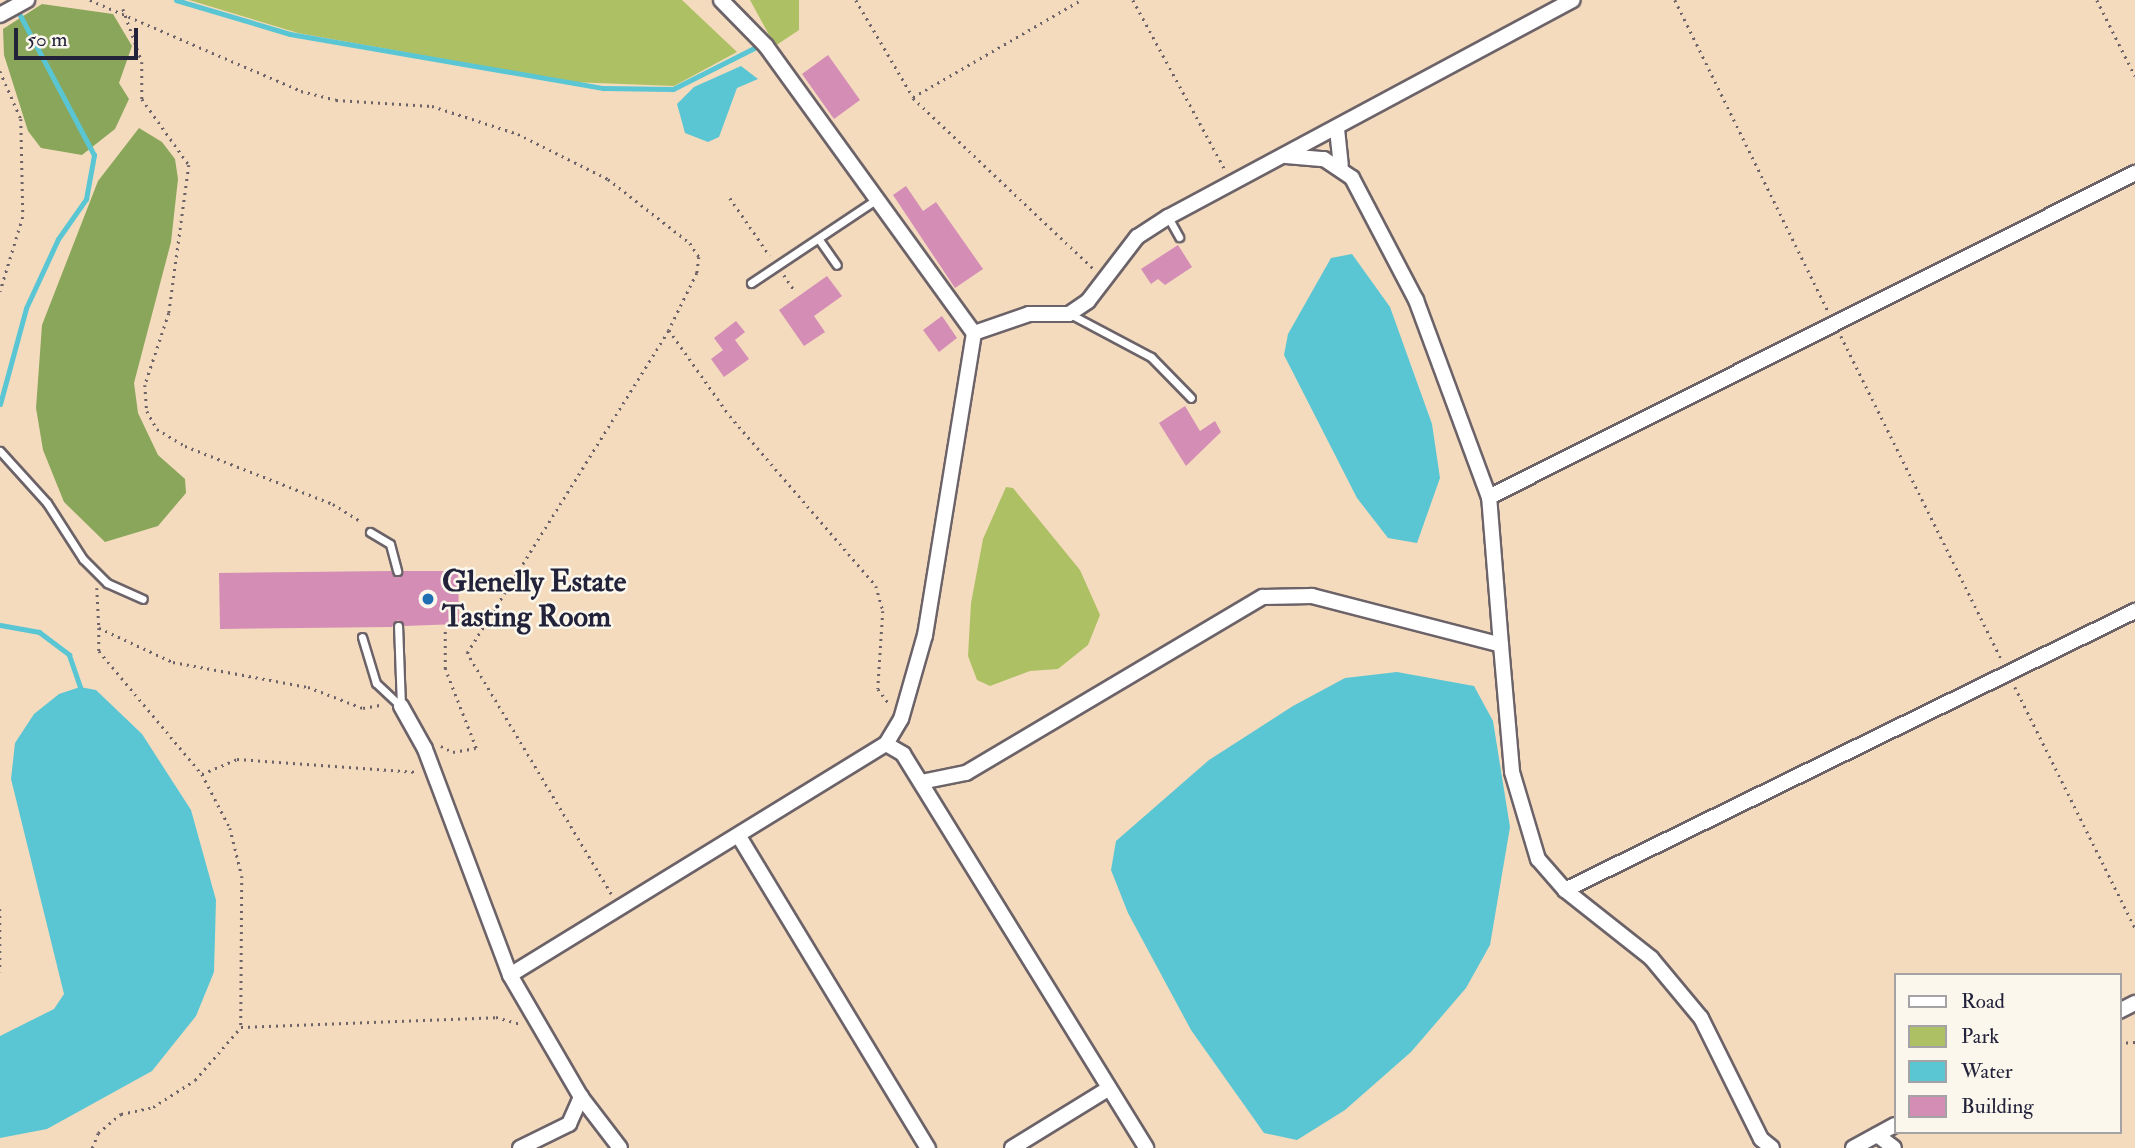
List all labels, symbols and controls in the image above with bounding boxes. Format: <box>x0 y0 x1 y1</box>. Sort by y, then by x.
scale bar <box>18 14 142 58</box>
text: 50 m <box>27 26 68 53</box>
place label: Glenelly Estate Tasting Room <box>442 564 626 634</box>
marker: Glenelly Estate Tasting Room <box>420 591 436 607</box>
legend <box>1894 973 2121 1134</box>
text: Road <box>1961 988 2005 1015</box>
text: Park <box>1961 1023 1999 1050</box>
text: Water <box>1961 1058 2013 1085</box>
text: Building <box>1961 1093 2034 1120</box>

